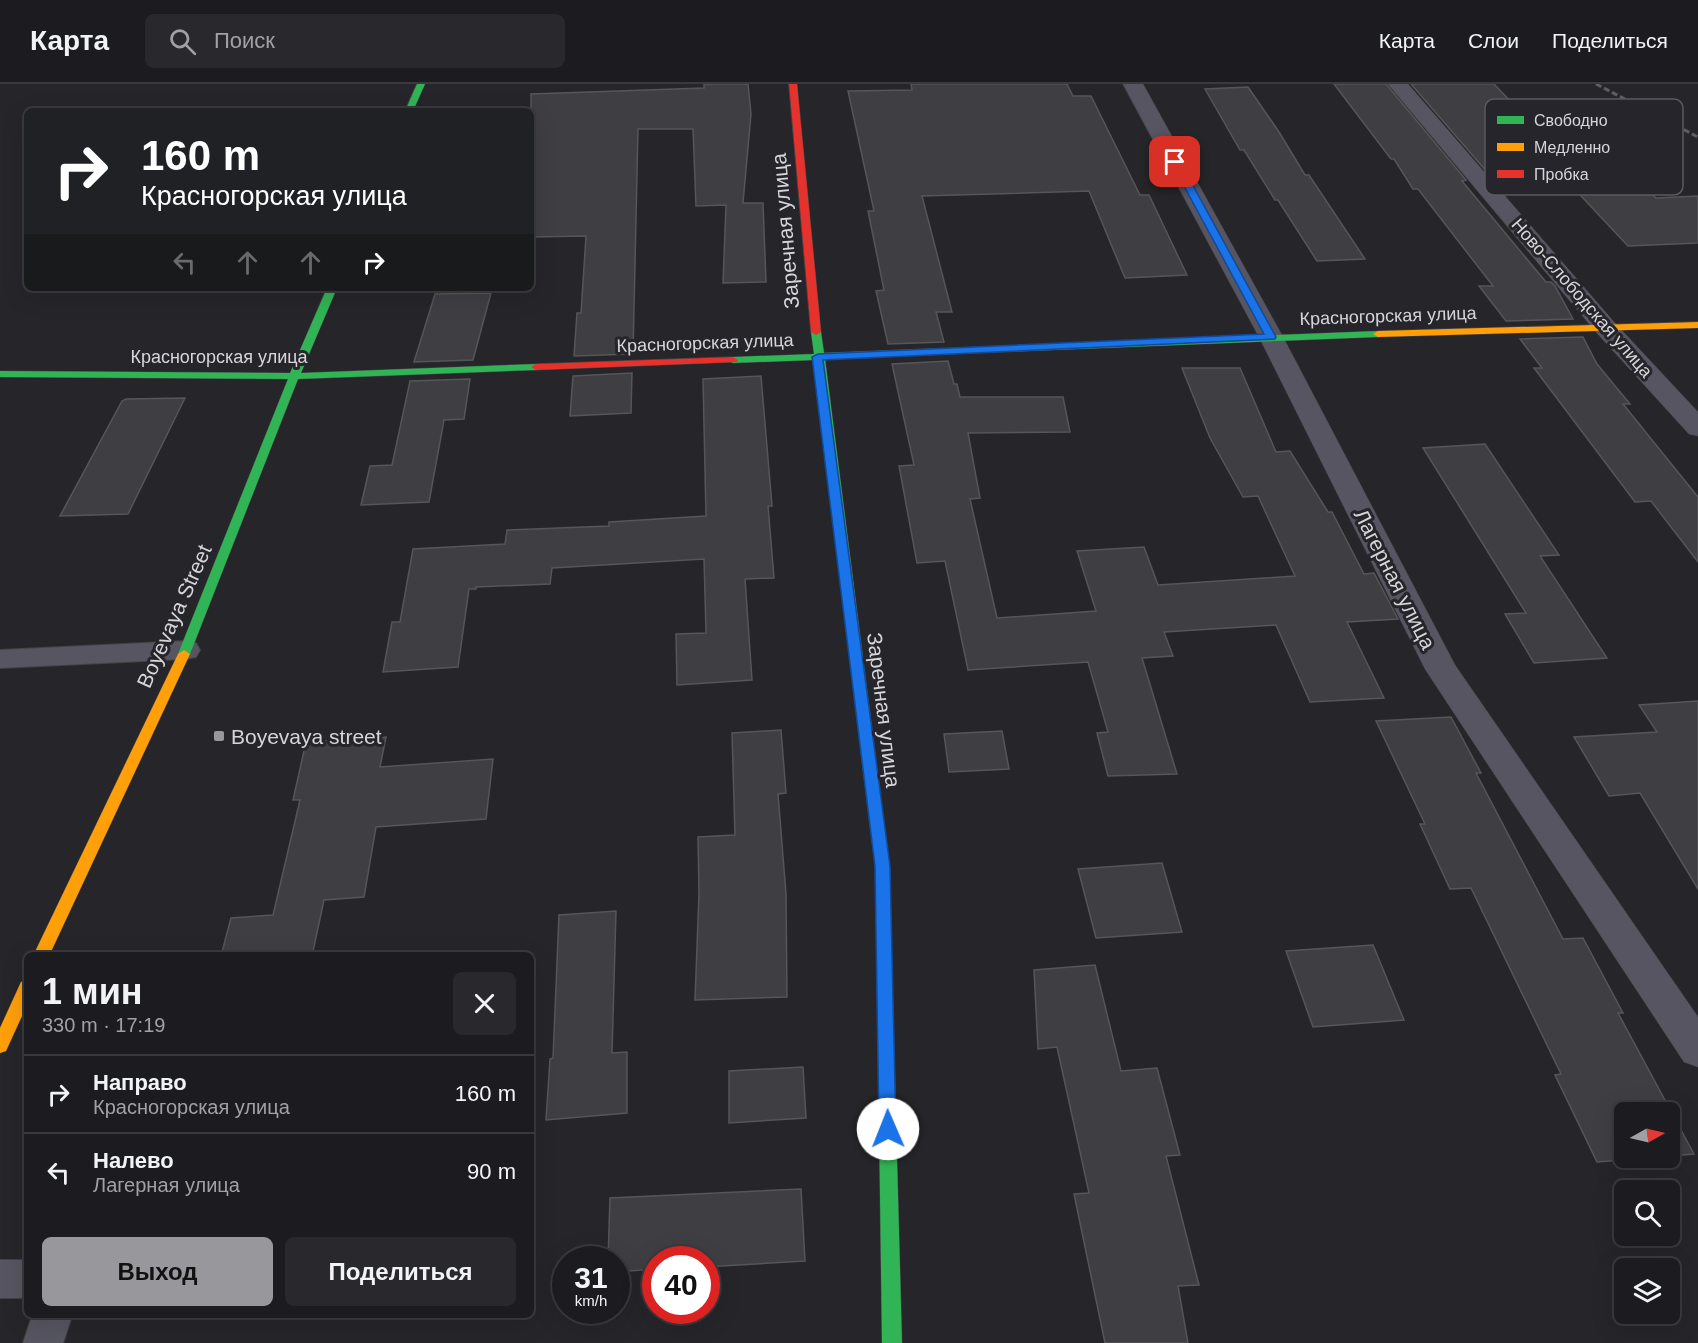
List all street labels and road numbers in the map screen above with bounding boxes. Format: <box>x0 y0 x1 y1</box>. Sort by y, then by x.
street label: Заречная улица <box>767 152 803 310</box>
street label: Ново-Слободская улица <box>1508 214 1657 382</box>
street label: Красногорская улица <box>1299 303 1478 329</box>
street label: Красногорская улица <box>616 330 795 356</box>
street label: Красногорская улица <box>130 347 309 367</box>
street label: Лагерная улица <box>1350 505 1440 653</box>
street label: Boyevaya Street <box>132 541 216 691</box>
street label: Заречная улица <box>863 631 905 789</box>

